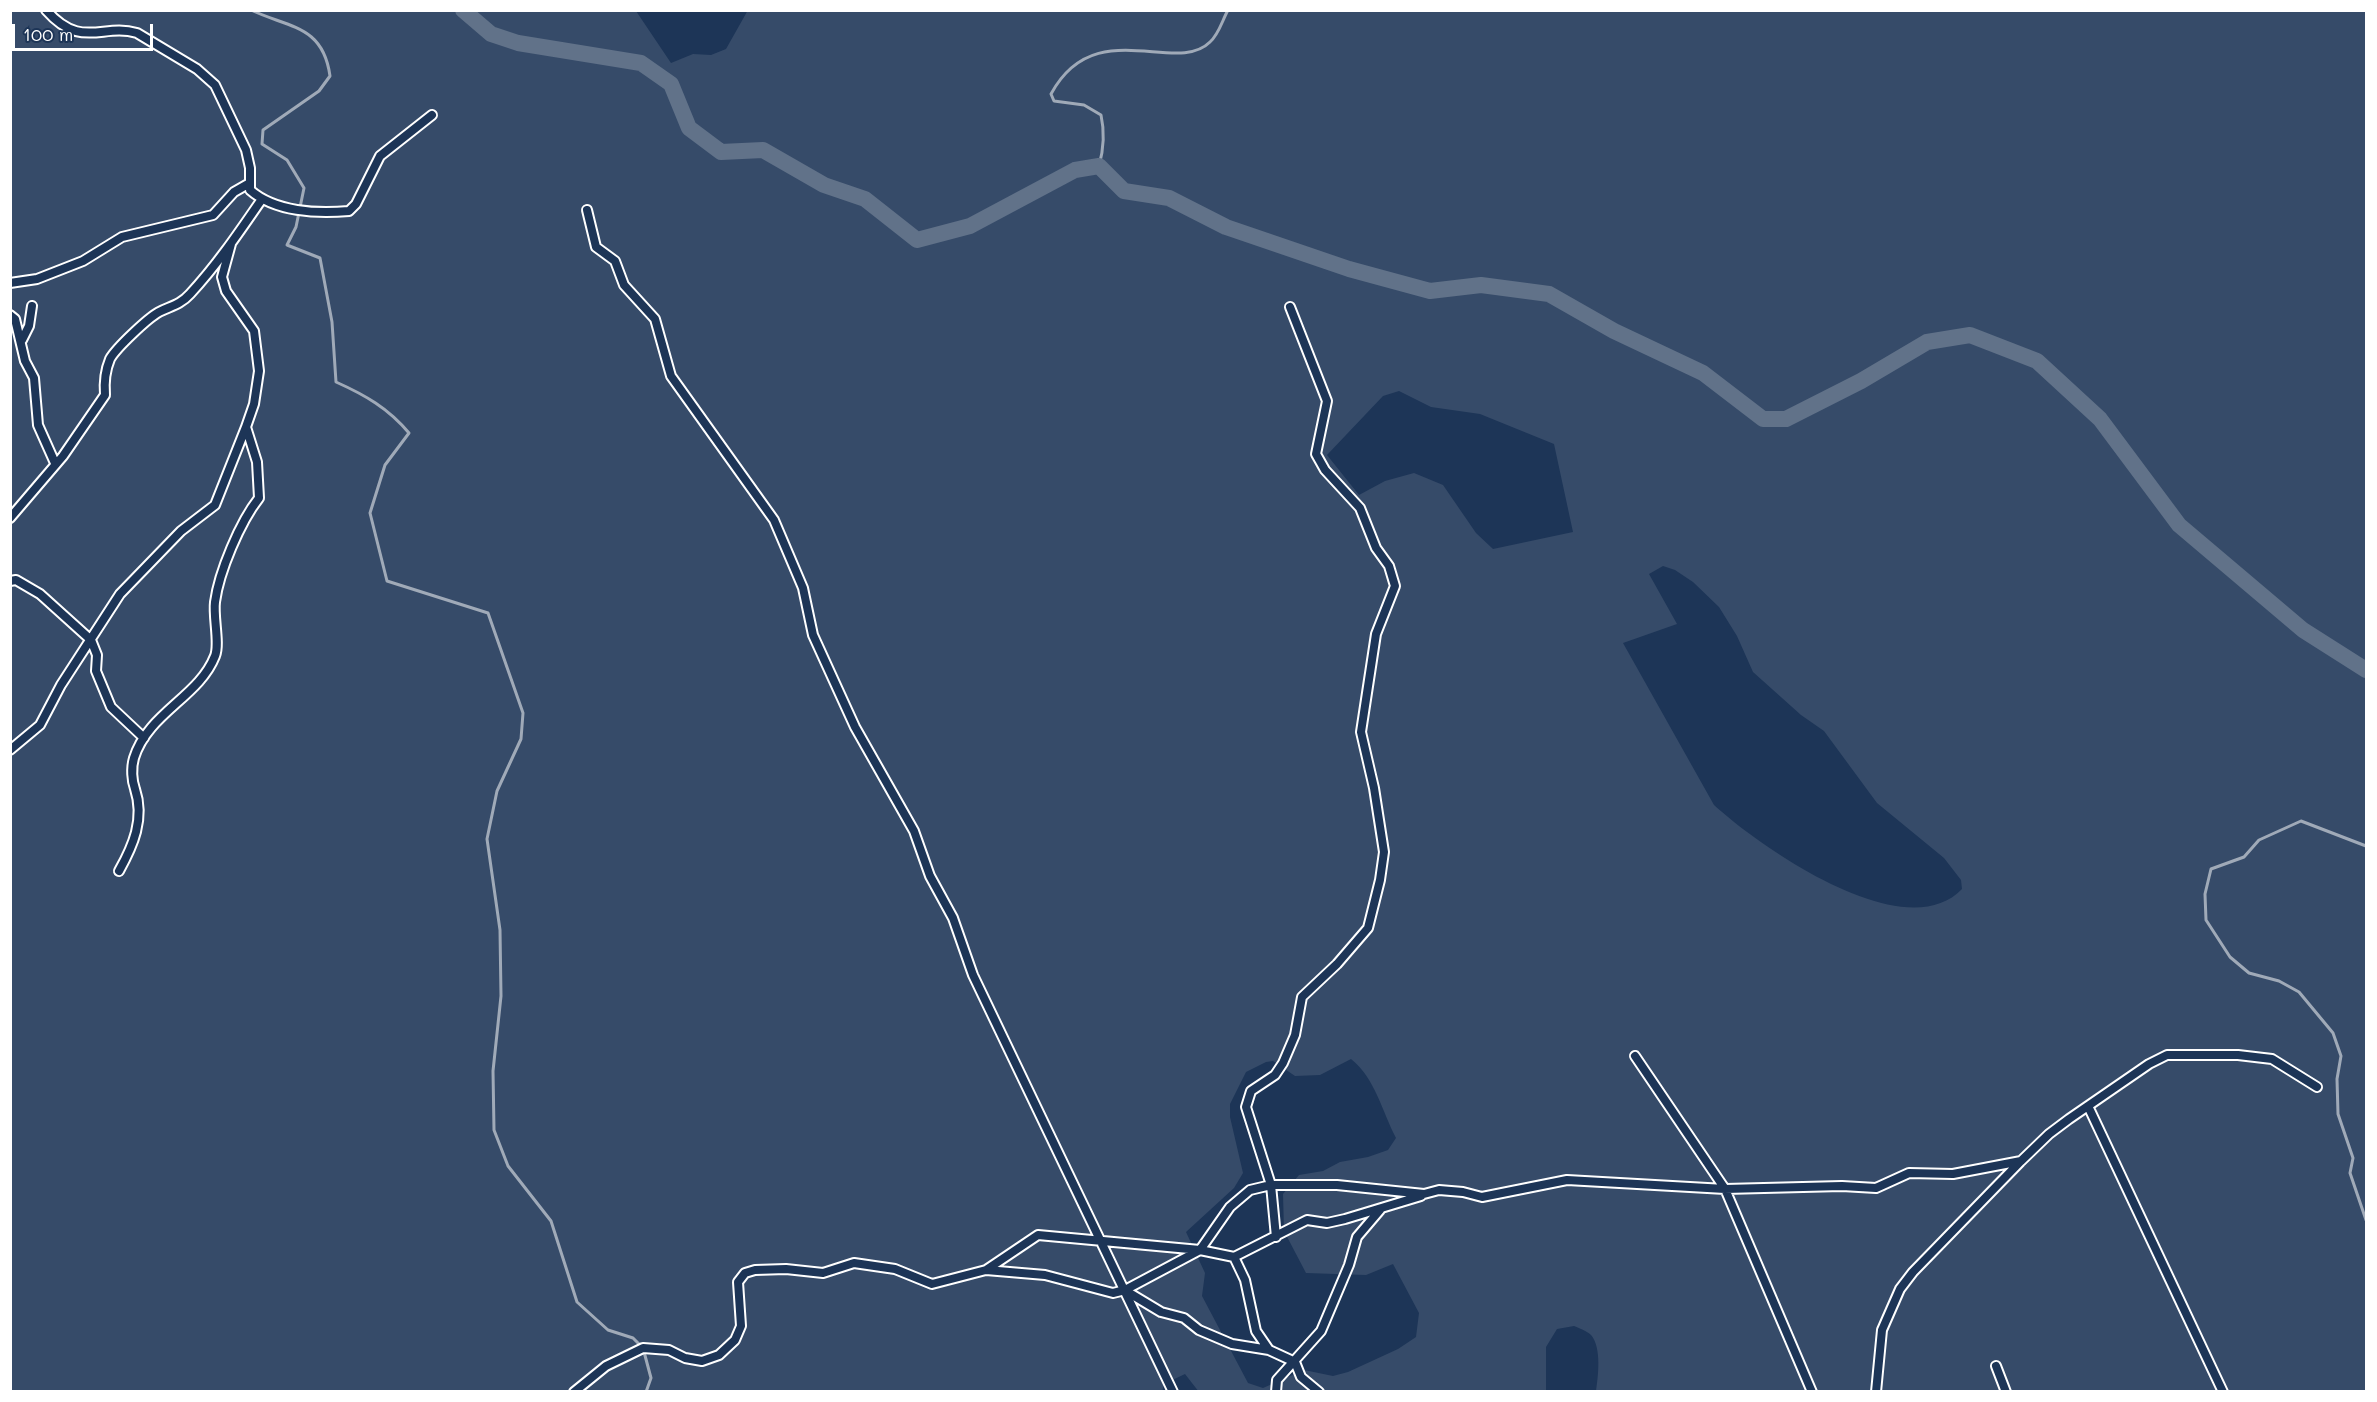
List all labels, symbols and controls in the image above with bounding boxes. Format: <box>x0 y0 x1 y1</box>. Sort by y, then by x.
scale bar <box>15 12 156 50</box>
text: 100 m <box>23 22 73 46</box>

